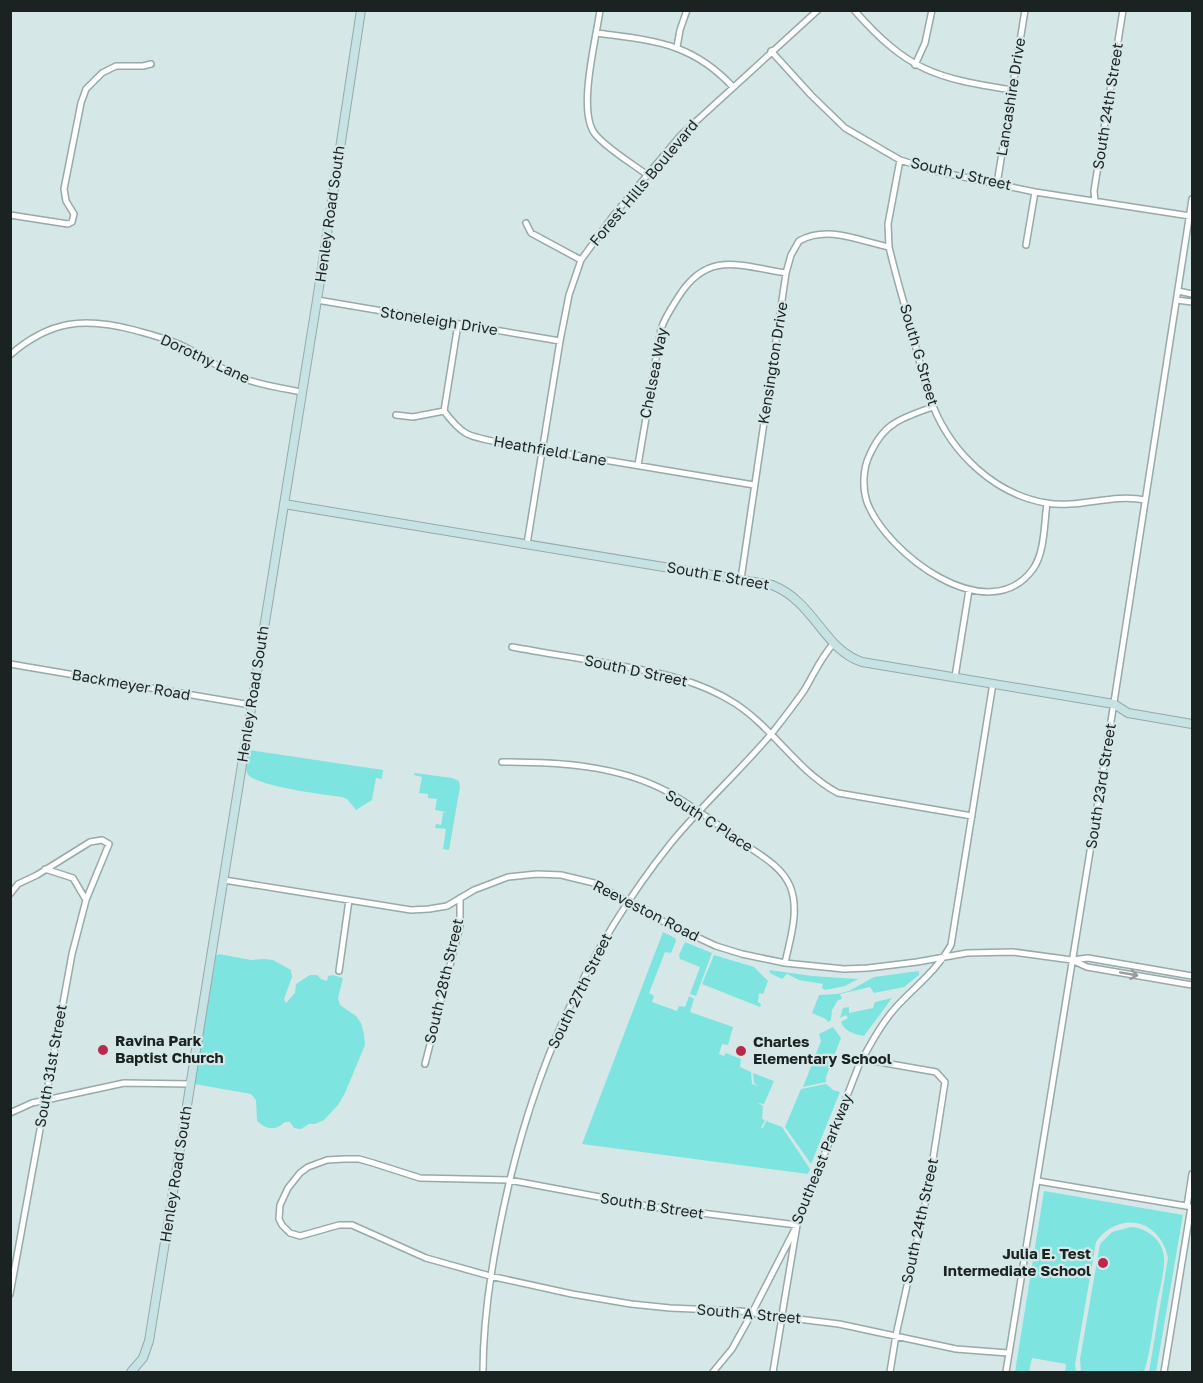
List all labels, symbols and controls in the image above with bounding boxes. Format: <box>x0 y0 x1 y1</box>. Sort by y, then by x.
street label: Lancashire Drive <box>992 36 1028 157</box>
street label: South 24th Street <box>1088 41 1126 170</box>
street label: Forest Hills Boulevard <box>585 116 701 249</box>
street label: Henley Road South <box>310 144 348 283</box>
street label: South J Street <box>909 153 1013 193</box>
street label: Kensington Drive <box>753 300 791 425</box>
street label: Stoneleigh Drive <box>379 302 500 338</box>
street label: South G Street <box>897 302 943 408</box>
street label: Chelsea Way <box>635 325 671 420</box>
street label: Dorothy Lane <box>158 330 253 387</box>
street label: Heathfield Lane <box>492 431 608 469</box>
street label: South E Street <box>665 557 771 593</box>
street label: Henley Road South <box>232 624 272 763</box>
street label: South D Street <box>583 650 690 690</box>
street label: Backmeyer Road <box>71 665 192 703</box>
street label: South 23rd Street <box>1081 722 1119 850</box>
street label: South C Place <box>662 785 757 855</box>
street label: Reeveston Road <box>590 876 703 945</box>
street label: South 28th Street <box>420 916 466 1045</box>
street label: South 27th Street <box>543 930 615 1051</box>
one-way arrow <box>1118 969 1138 980</box>
street label: South 31st Street <box>30 1003 70 1129</box>
place label: Ravina Park Baptist Church <box>115 1031 224 1066</box>
place label: Charles Elementary School <box>753 1032 892 1067</box>
marker: Ravina Park Baptist Church <box>96 1043 110 1057</box>
marker: Charles Elementary School <box>734 1044 748 1058</box>
street label: Southeast Parkway <box>787 1090 856 1226</box>
street label: Henley Road South <box>155 1104 195 1243</box>
street label: South 24th Street <box>897 1156 941 1285</box>
street label: South B Street <box>599 1188 705 1222</box>
place label: Julia E. Test Intermediate School <box>943 1244 1091 1279</box>
marker: Julia E. Test Intermediate School <box>1096 1256 1110 1270</box>
street label: South A Street <box>696 1299 802 1327</box>

